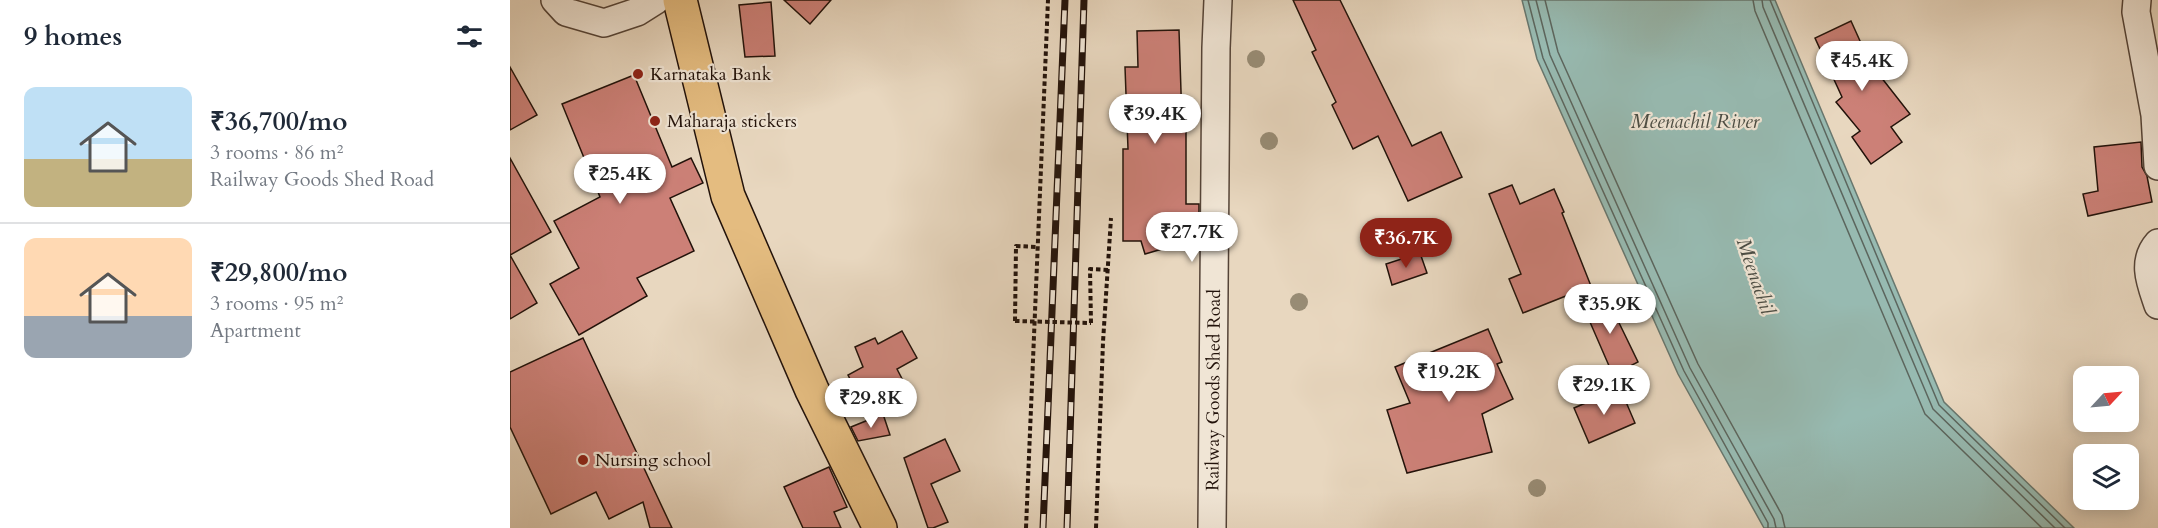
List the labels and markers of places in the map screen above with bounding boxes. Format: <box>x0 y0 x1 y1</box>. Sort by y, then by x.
pin: ₹45.4K <box>1813 41 1911 92</box>
place label: Karnataka Bank <box>650 62 772 87</box>
marker: Karnataka Bank <box>631 67 645 81</box>
pin: ₹39.4K <box>1106 94 1204 145</box>
place label: Maharaja stickers <box>667 109 797 134</box>
marker: Maharaja stickers <box>648 114 662 128</box>
pin: ₹25.4K <box>571 154 669 205</box>
pin: ₹27.7K <box>1143 212 1241 263</box>
pin: ₹36.7K <box>1357 218 1455 269</box>
pin: ₹35.9K <box>1561 284 1659 335</box>
pin: ₹19.2K <box>1400 352 1498 403</box>
pin: ₹29.1K <box>1555 365 1653 416</box>
pin: ₹29.8K <box>822 378 920 429</box>
place label: Nursing school <box>595 448 712 473</box>
marker: Nursing school <box>576 453 590 467</box>

